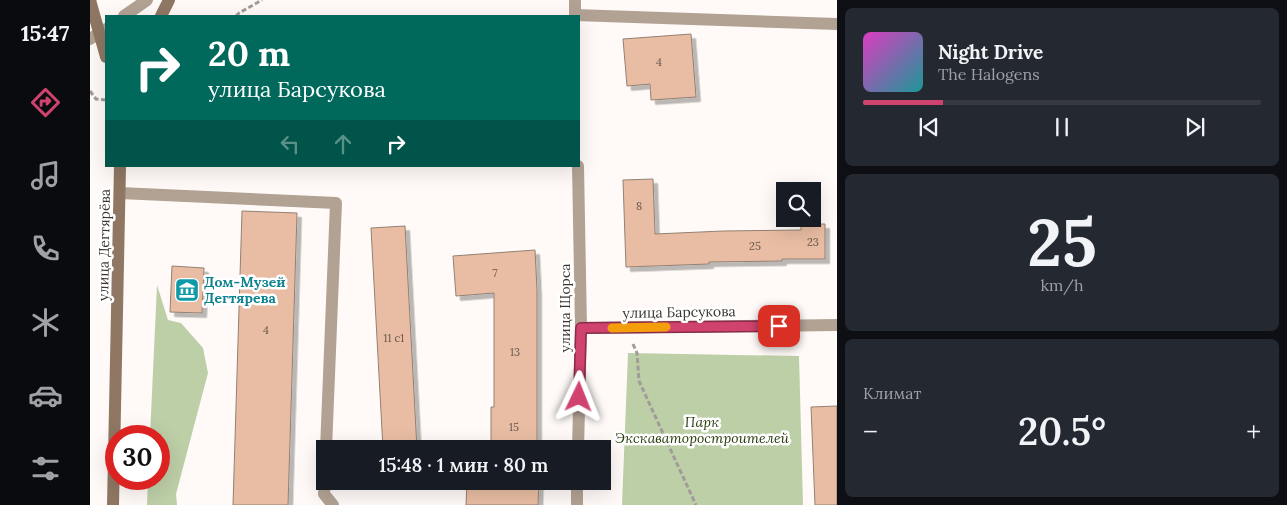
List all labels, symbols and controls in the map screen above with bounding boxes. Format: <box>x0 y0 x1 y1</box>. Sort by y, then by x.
text: 15:47 <box>21 19 69 47</box>
text: 20 m <box>208 31 290 76</box>
icon: right <box>125 35 190 100</box>
text: Night Drive <box>938 40 1043 64</box>
house number: 4 <box>656 55 662 69</box>
text: The Halogens <box>938 64 1040 84</box>
text: улица Барсукова <box>208 75 386 103</box>
icon: directions <box>28 85 63 120</box>
icon: previous <box>915 113 943 141</box>
icon: pause <box>1048 113 1076 141</box>
icon: next <box>1181 113 1209 141</box>
icon: left <box>276 130 304 158</box>
icon: ahead <box>329 130 357 158</box>
icon: right <box>382 130 410 158</box>
icon: music <box>28 158 63 193</box>
map controls <box>776 182 821 227</box>
button: search <box>776 182 821 227</box>
street label: улица Дегтярёва <box>94 189 114 301</box>
house number: 8 <box>636 199 642 213</box>
text: 25 <box>1027 201 1097 284</box>
icon: phone <box>28 231 63 266</box>
house number: 23 <box>807 235 819 249</box>
house number: 25 <box>749 239 761 253</box>
street label: улица Щорса <box>556 263 574 353</box>
house number: 7 <box>492 266 498 280</box>
place label: Дом-Музей Дегтярева <box>204 273 286 307</box>
text: km/h <box>1040 275 1084 295</box>
museum icon: Дом-Музей Дегтярева <box>174 277 200 303</box>
street label: улица Барсукова <box>622 302 736 322</box>
icon: climate <box>28 305 63 340</box>
pin <box>758 305 800 347</box>
icon: arrive <box>765 312 793 340</box>
house number: 4 <box>263 323 269 337</box>
house number: 11 с1 <box>384 331 404 345</box>
house number: 13 <box>510 345 520 359</box>
position arrow <box>552 370 604 422</box>
icon: car <box>28 378 63 413</box>
text: Климат <box>863 383 921 403</box>
text: 20.5° <box>1018 407 1106 455</box>
park label: Парк Экскаваторостроителей <box>615 413 790 447</box>
text: − <box>863 414 878 450</box>
text: + <box>1246 414 1261 450</box>
house number: 15 <box>509 420 519 434</box>
speed limit sign: 30 <box>105 425 170 490</box>
icon: filters <box>28 451 63 486</box>
text: 15:48 · 1 мин · 80 m <box>379 453 548 477</box>

